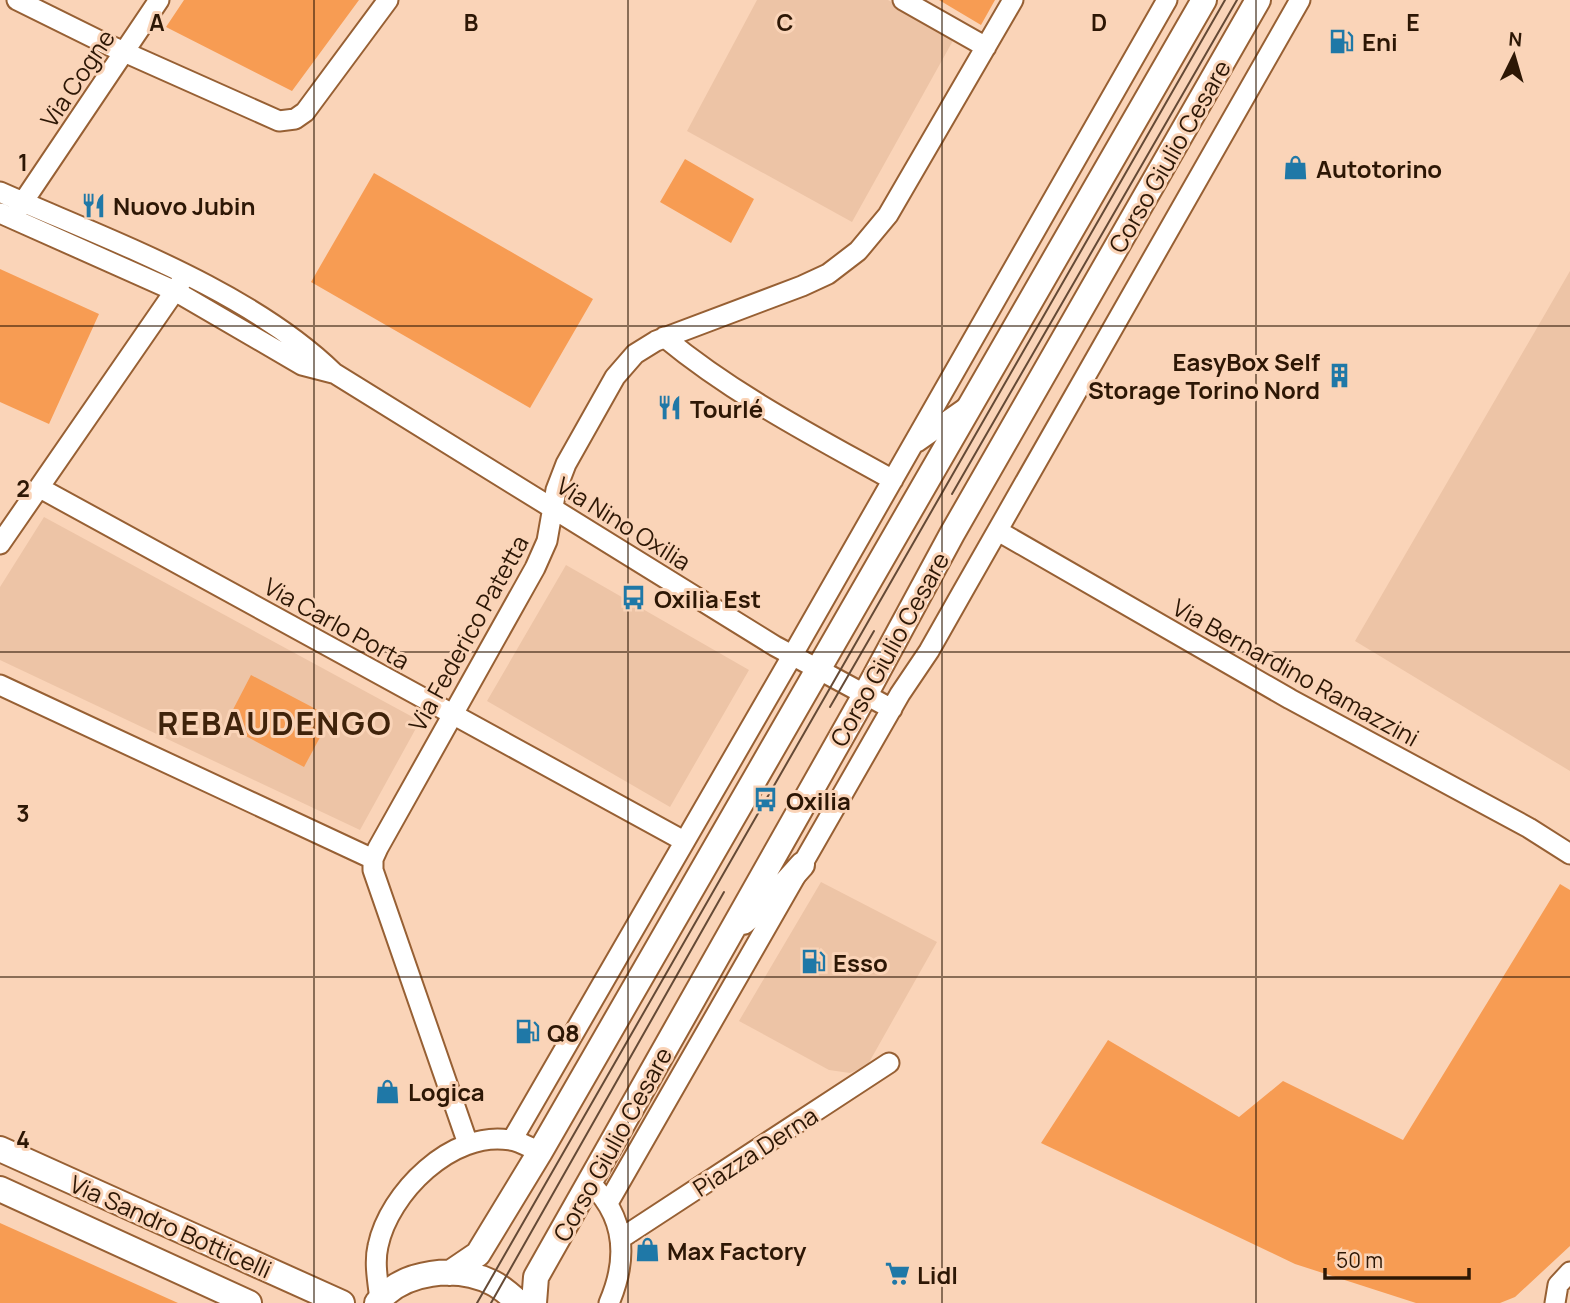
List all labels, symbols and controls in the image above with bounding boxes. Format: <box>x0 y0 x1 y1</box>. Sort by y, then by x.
text: A <box>149 6 165 38</box>
text: B <box>464 6 478 38</box>
text: C <box>777 6 794 38</box>
text: D <box>1091 6 1107 38</box>
text: E <box>1406 6 1420 38</box>
north arrow <box>1479 21 1549 91</box>
street label: Via Cogne <box>32 23 122 133</box>
place label: Eni <box>1362 25 1398 58</box>
text: N <box>1508 26 1523 53</box>
fuel station icon: Eni <box>1328 27 1356 55</box>
street label: Corso Giulio Cesare <box>1100 53 1238 259</box>
text: 1 <box>18 146 28 178</box>
place label: Autotorino <box>1316 152 1442 185</box>
shop icon: Autotorino <box>1282 154 1310 182</box>
place label: Nuovo Jubin <box>113 189 256 222</box>
restaurant icon: Nuovo Jubin <box>79 191 107 219</box>
place label: EasyBox Self Storage Torino Nord <box>1088 345 1320 406</box>
building icon: EasyBox Self Storage Torino Nord <box>1326 361 1354 389</box>
place label: Tourlé <box>690 392 763 425</box>
restaurant icon: Tourlé <box>656 394 684 422</box>
street label: Via Nino Oxilia <box>551 469 697 577</box>
text: 2 <box>16 472 30 504</box>
street label: Via Federico Patetta <box>400 529 536 737</box>
street label: Corso Giulio Cesare <box>822 546 956 752</box>
street label: Via Carlo Porta <box>258 569 416 677</box>
place label: Oxilia Est <box>654 582 761 615</box>
bus stop icon: Oxilia Est <box>620 584 648 612</box>
street label: Via Bernardino Ramazzini <box>1167 590 1425 754</box>
district label: REBAUDENGO <box>157 701 393 745</box>
place label: Oxilia <box>786 784 851 817</box>
bus stop icon: Oxilia <box>752 786 780 814</box>
text: 3 <box>16 797 30 829</box>
place label: Esso <box>833 946 888 979</box>
fuel station icon: Esso <box>799 948 827 976</box>
place label: Q8 <box>547 1016 580 1049</box>
fuel station icon: Q8 <box>513 1018 541 1046</box>
street label: Corso Giulio Cesare <box>545 1041 679 1247</box>
place label: Logica <box>408 1075 485 1108</box>
shop icon: Logica <box>374 1077 402 1105</box>
street label: Piazza Derna <box>686 1098 824 1204</box>
text: 4 <box>16 1123 30 1155</box>
street label: Via Sandro Botticelli <box>65 1167 277 1285</box>
place label: Max Factory <box>667 1234 807 1267</box>
shop icon: Max Factory <box>633 1236 661 1264</box>
scale bar <box>1325 1236 1468 1280</box>
text: 50 m <box>1336 1246 1383 1274</box>
place label: Lidl <box>917 1258 958 1291</box>
supermarket icon: Lidl <box>883 1260 911 1288</box>

